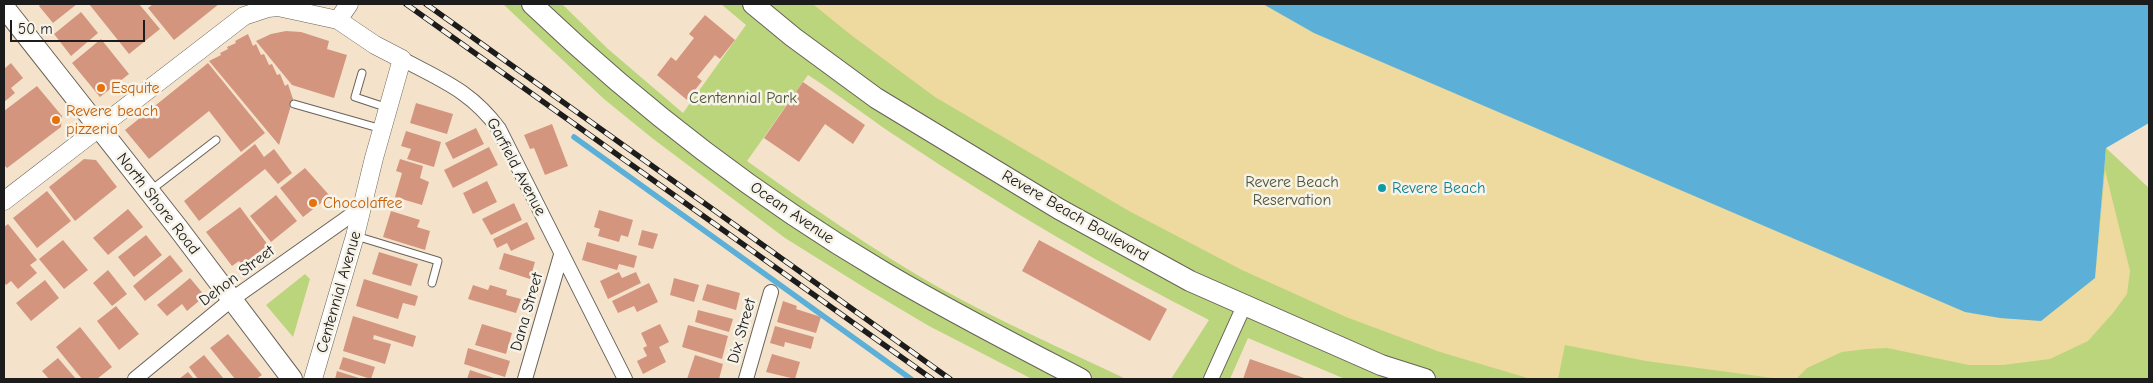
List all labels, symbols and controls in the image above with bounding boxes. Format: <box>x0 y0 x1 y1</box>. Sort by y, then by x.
scale bar <box>12 10 148 42</box>
text: 50 m <box>18 20 53 38</box>
place label: Esquite <box>111 78 159 98</box>
marker: Esquite <box>95 82 107 94</box>
park label: Centennial Park <box>689 88 797 108</box>
place label: Revere beach pizzeria <box>66 101 158 139</box>
marker: Revere beach pizzeria <box>50 114 62 126</box>
street label: Garfield Avenue <box>482 115 550 219</box>
street label: North Shore Road <box>112 149 204 259</box>
street label: Revere Beach Boulevard <box>998 166 1152 266</box>
park label: Revere Beach Reservation <box>1245 172 1339 210</box>
street label: Ocean Avenue <box>746 178 838 248</box>
place label: Revere Beach <box>1392 178 1486 198</box>
marker: Revere Beach <box>1376 182 1388 194</box>
place label: Chocolaffee <box>323 193 402 213</box>
marker: Chocolaffee <box>307 197 319 209</box>
street label: Centennial Avenue <box>312 229 366 355</box>
street label: Dehon Street <box>196 241 278 311</box>
street label: Dana Street <box>507 271 547 353</box>
street label: Dix Street <box>724 296 760 366</box>

